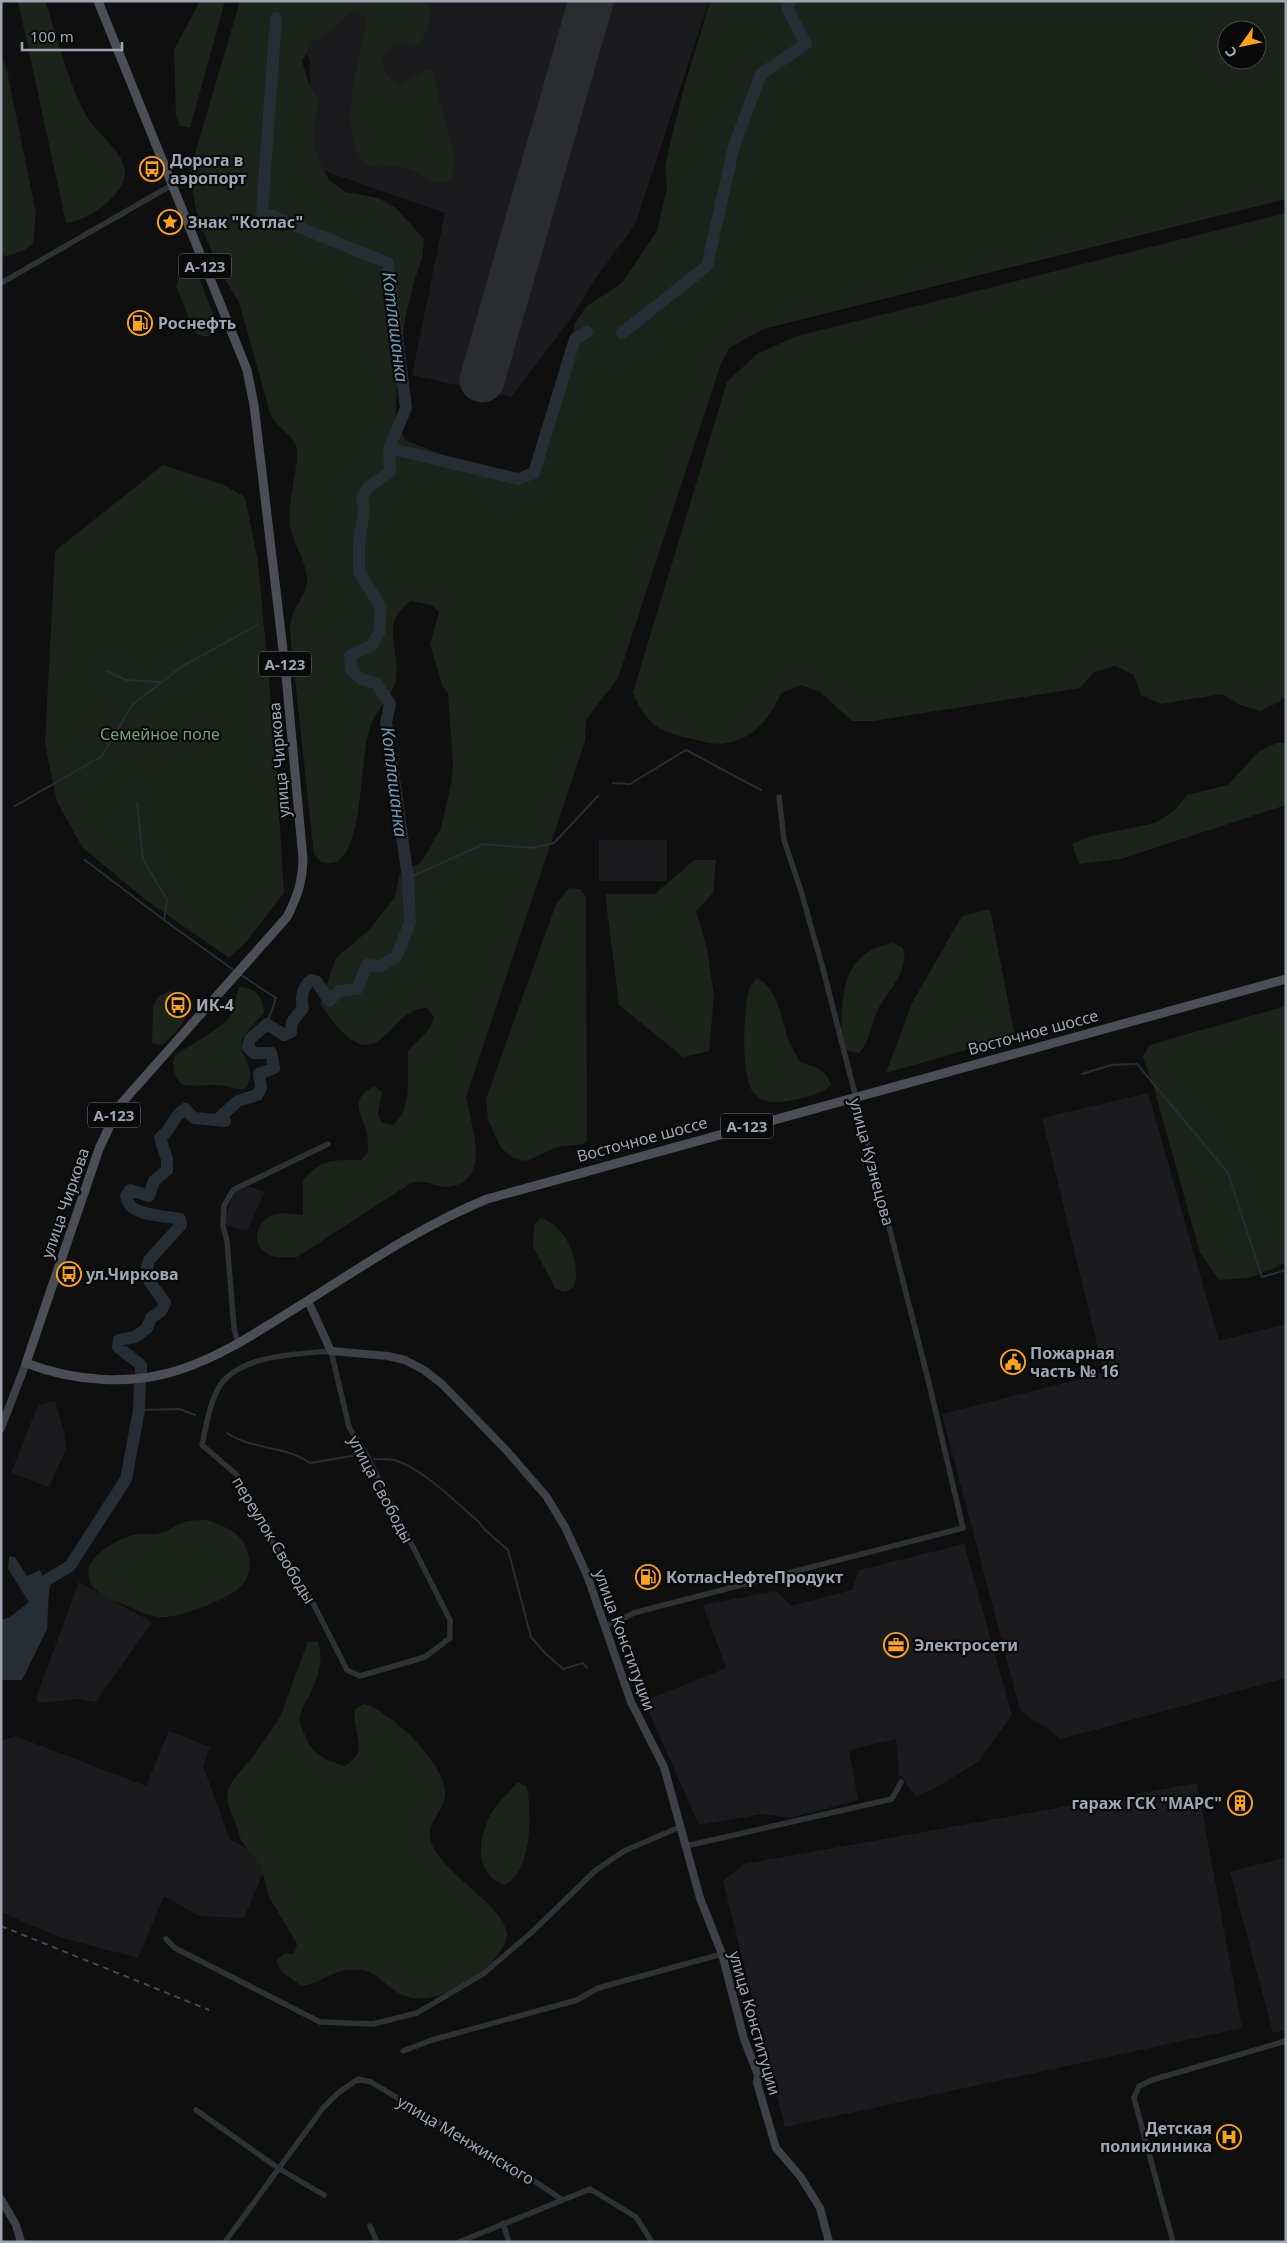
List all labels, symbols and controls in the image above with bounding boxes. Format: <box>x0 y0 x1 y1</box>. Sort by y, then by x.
scale bar <box>22 20 122 52</box>
north arrow <box>1217 20 1267 70</box>
text: 100 m <box>30 26 74 46</box>
text: С <box>1220 43 1241 61</box>
place label: Дорога в аэропорт <box>170 149 246 189</box>
bus stop icon: Дорога в аэропорт <box>139 156 165 182</box>
place icon: Знак "Котлас" <box>157 209 183 235</box>
place label: Знак "Котлас" <box>188 211 303 233</box>
road number: А-123 <box>179 254 231 278</box>
water label: Котлашанка <box>377 270 415 384</box>
fuel station icon: Роснефть <box>127 310 153 336</box>
place label: Роснефть <box>158 312 236 334</box>
road number: А-123 <box>259 652 311 676</box>
street label: улица Чиркова <box>263 701 295 819</box>
park label: Семейное поле <box>100 723 220 745</box>
water label: Котлашанка <box>376 725 414 839</box>
bus stop icon: ИК-4 <box>165 992 191 1018</box>
place label: ИК-4 <box>196 994 234 1016</box>
street label: Восточное шоссе <box>965 1004 1101 1060</box>
street label: улица Кузнецова <box>844 1096 900 1228</box>
road number: А-123 <box>88 1102 140 1128</box>
street label: Восточное шоссе <box>574 1111 710 1167</box>
road number: А-123 <box>721 1114 773 1138</box>
street label: улица Чиркова <box>36 1145 94 1261</box>
bus stop icon: ул.Чиркова <box>56 1261 82 1287</box>
place label: ул.Чиркова <box>85 1263 179 1285</box>
place label: Пожарная часть № 16 <box>1030 1342 1119 1382</box>
public building icon: Пожарная часть № 16 <box>1000 1349 1026 1375</box>
street label: улица Свободы <box>343 1431 419 1547</box>
street label: переулок Свободы <box>227 1472 321 1608</box>
fuel station icon: КотласНефтеПродукт <box>635 1564 661 1590</box>
street label: улица Конституции <box>589 1566 661 1714</box>
place label: КотласНефтеПродукт <box>666 1566 843 1588</box>
office icon: Электросети <box>883 1632 909 1658</box>
place label: Электросети <box>914 1634 1018 1656</box>
building icon: гараж ГСК "МАРС" <box>1227 1790 1253 1816</box>
place label: гараж ГСК "МАРС" <box>1071 1792 1222 1814</box>
street label: улица Конституции <box>724 1948 786 2098</box>
street label: улица Менжинского <box>393 2090 539 2190</box>
place label: Детская поликлиника <box>1100 2117 1212 2157</box>
hospital icon: Детская поликлиника <box>1216 2124 1242 2150</box>

